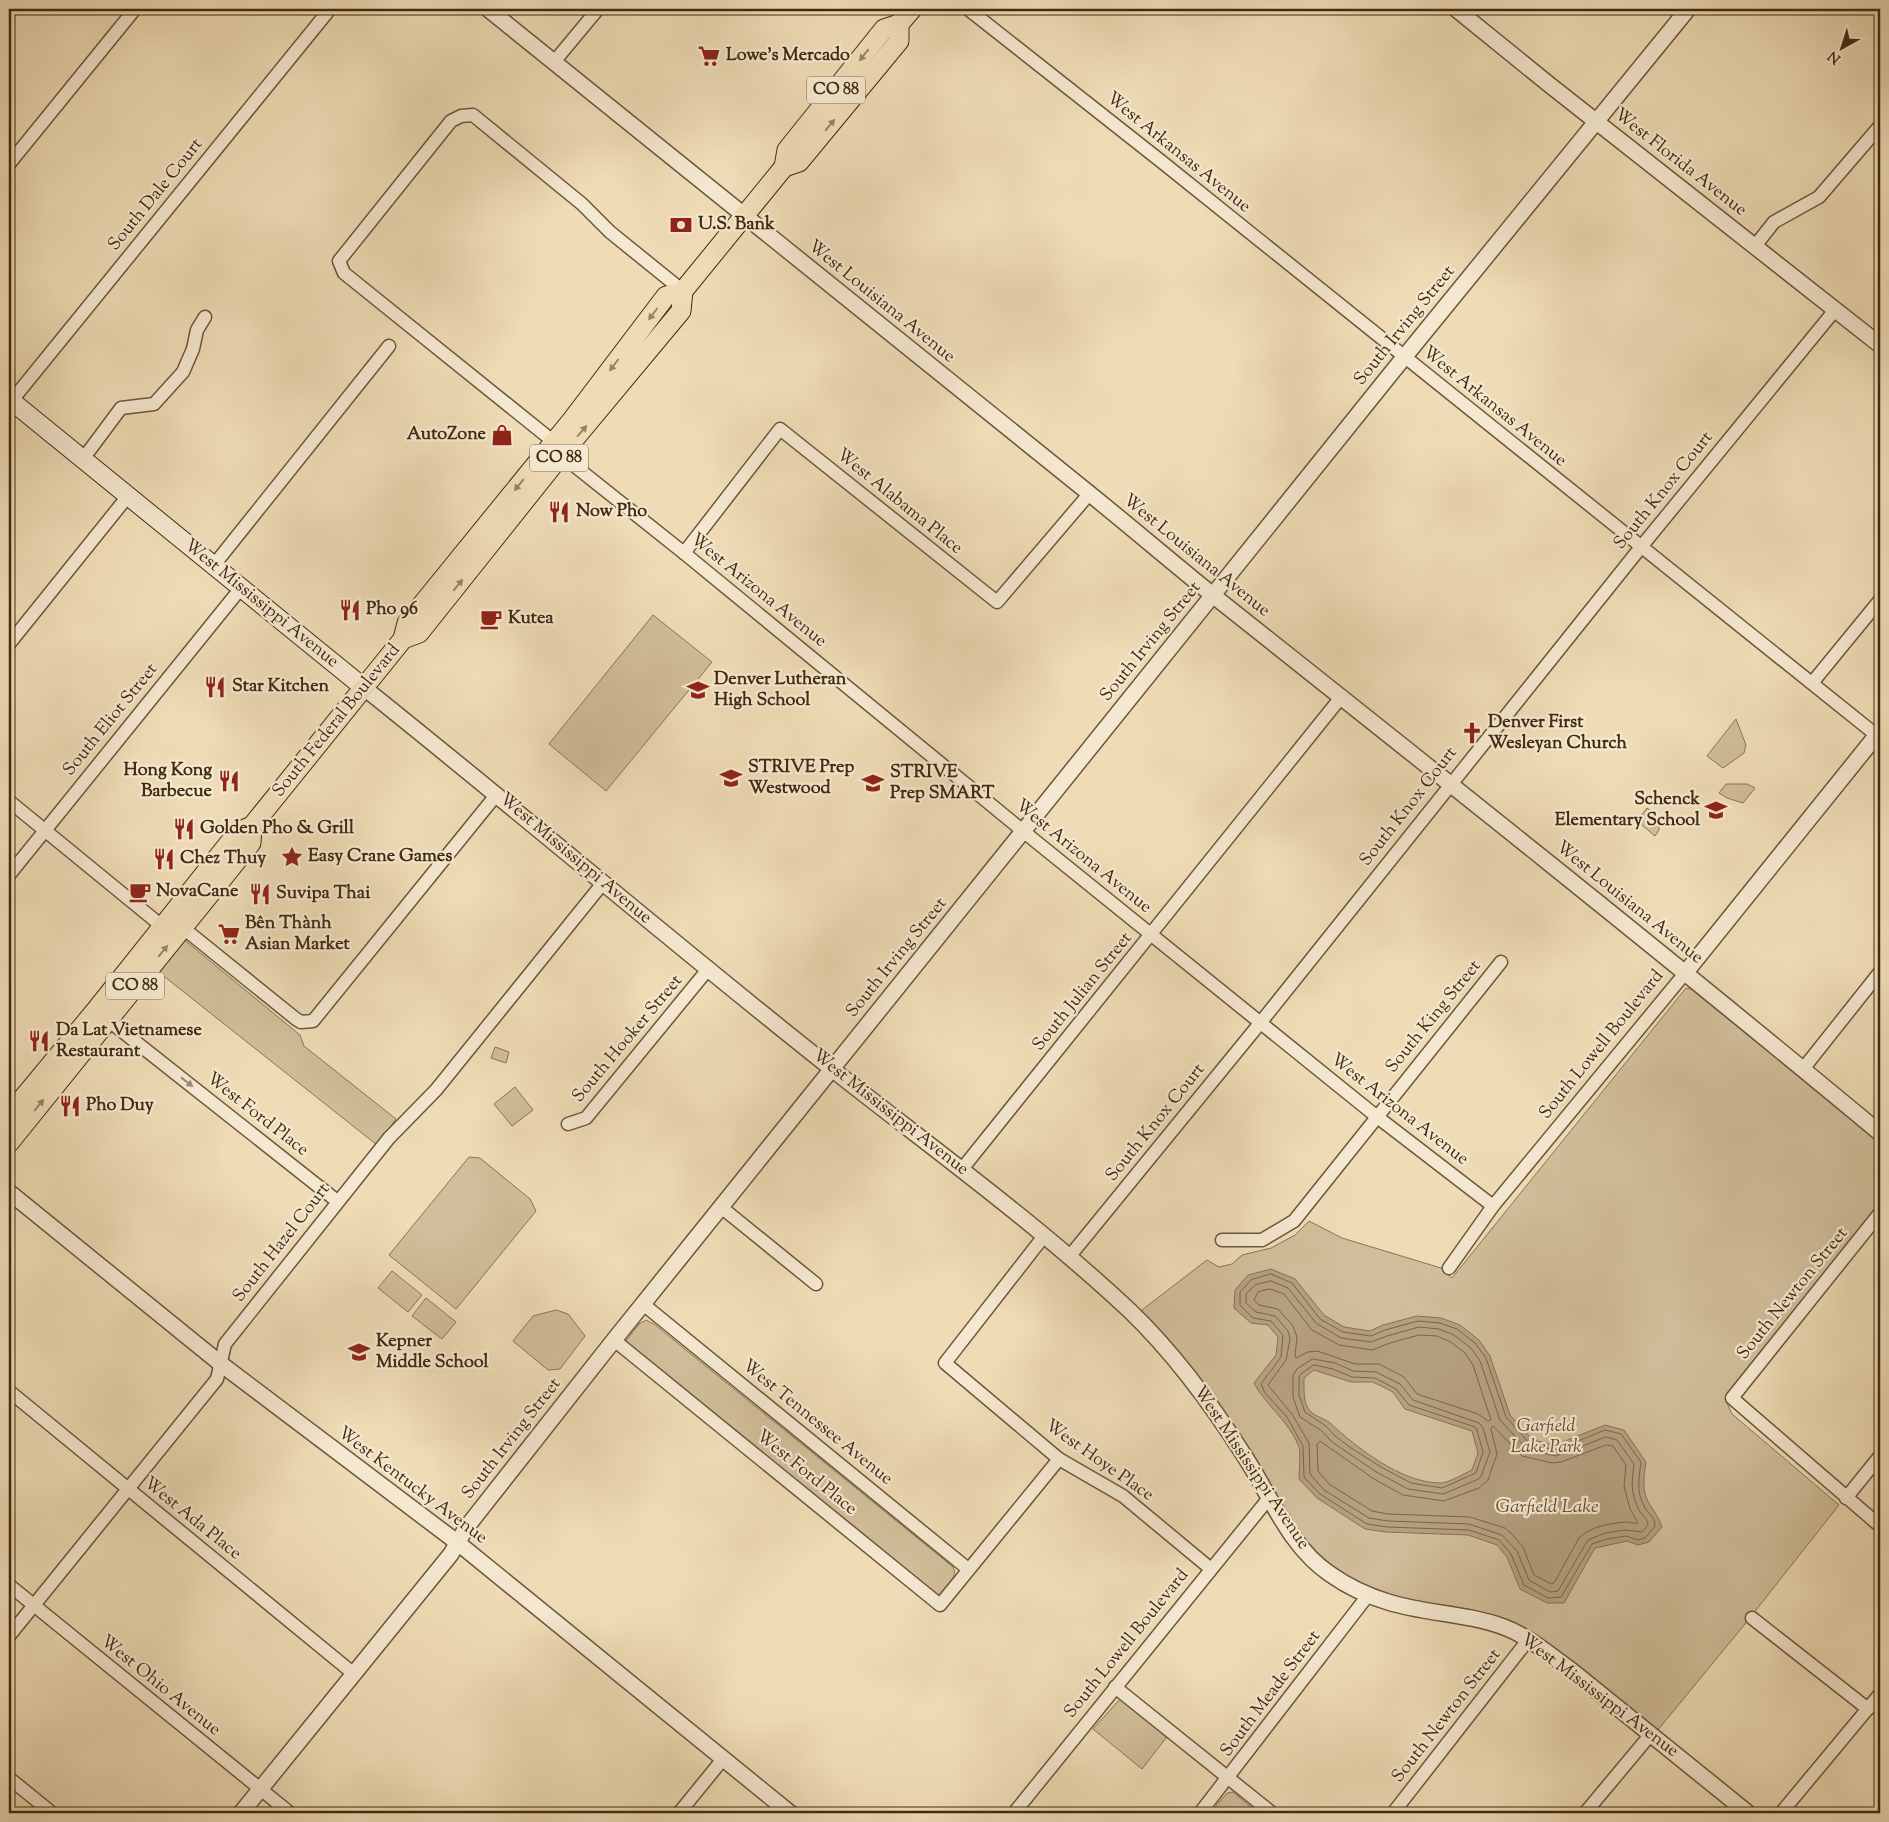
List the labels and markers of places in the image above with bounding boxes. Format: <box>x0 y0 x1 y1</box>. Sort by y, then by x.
supermarket icon: Lowe's Mercado <box>696 43 722 69</box>
place label: Lowe's Mercado <box>726 43 850 69</box>
bank icon: U.S. Bank <box>668 212 694 238</box>
place label: U.S. Bank <box>698 212 775 238</box>
place label: AutoZone <box>407 422 487 448</box>
shop icon: AutoZone <box>489 422 515 448</box>
restaurant icon: Now Pho <box>546 499 572 525</box>
place label: Now Pho <box>576 499 647 525</box>
restaurant icon: Pho 96 <box>337 597 363 623</box>
place label: Pho 96 <box>366 597 418 623</box>
cafe icon: Kutea <box>478 606 504 632</box>
place label: Kutea <box>508 606 554 632</box>
place label: Denver Lutheran High School <box>714 667 847 714</box>
restaurant icon: Star Kitchen <box>202 674 228 700</box>
place label: Star Kitchen <box>232 674 330 700</box>
school or university icon: Denver Lutheran High School <box>685 677 711 703</box>
place label: Denver First Wesleyan Church <box>1488 710 1627 757</box>
church icon: Denver First Wesleyan Church <box>1459 720 1485 746</box>
place label: STRIVE Prep Westwood <box>748 755 854 802</box>
place label: Hong Kong Barbecue <box>124 758 213 805</box>
place label: STRIVE Prep SMART <box>890 760 995 807</box>
school or university icon: STRIVE Prep Westwood <box>718 765 744 791</box>
restaurant icon: Hong Kong Barbecue <box>216 768 242 794</box>
school or university icon: STRIVE Prep SMART <box>860 770 886 796</box>
place label: Schenck Elementary School <box>1555 787 1701 834</box>
school or university icon: Schenck Elementary School <box>1703 797 1729 823</box>
restaurant icon: Golden Pho & Grill <box>171 816 197 842</box>
place label: Golden Pho & Grill <box>200 816 355 842</box>
place icon: Easy Crane Games <box>279 844 305 870</box>
place label: Easy Crane Games <box>308 844 452 870</box>
restaurant icon: Chez Thuy <box>151 846 177 872</box>
place label: Chez Thuy <box>180 846 266 872</box>
cafe icon: NovaCane <box>127 879 153 905</box>
place label: NovaCane <box>156 879 239 905</box>
restaurant icon: Suvipa Thai <box>247 881 273 907</box>
place label: Suvipa Thai <box>276 881 371 907</box>
place label: Bên Thành Asian Market <box>245 911 351 958</box>
supermarket icon: Bên Thành Asian Market <box>216 921 242 947</box>
place label: Da Lat Vietnamese Restaurant <box>56 1018 202 1065</box>
restaurant icon: Da Lat Vietnamese Restaurant <box>26 1028 52 1054</box>
restaurant icon: Pho Duy <box>57 1093 83 1119</box>
place label: Pho Duy <box>86 1093 154 1119</box>
place label: Kepner Middle School <box>376 1329 490 1376</box>
school or university icon: Kepner Middle School <box>346 1339 372 1365</box>

